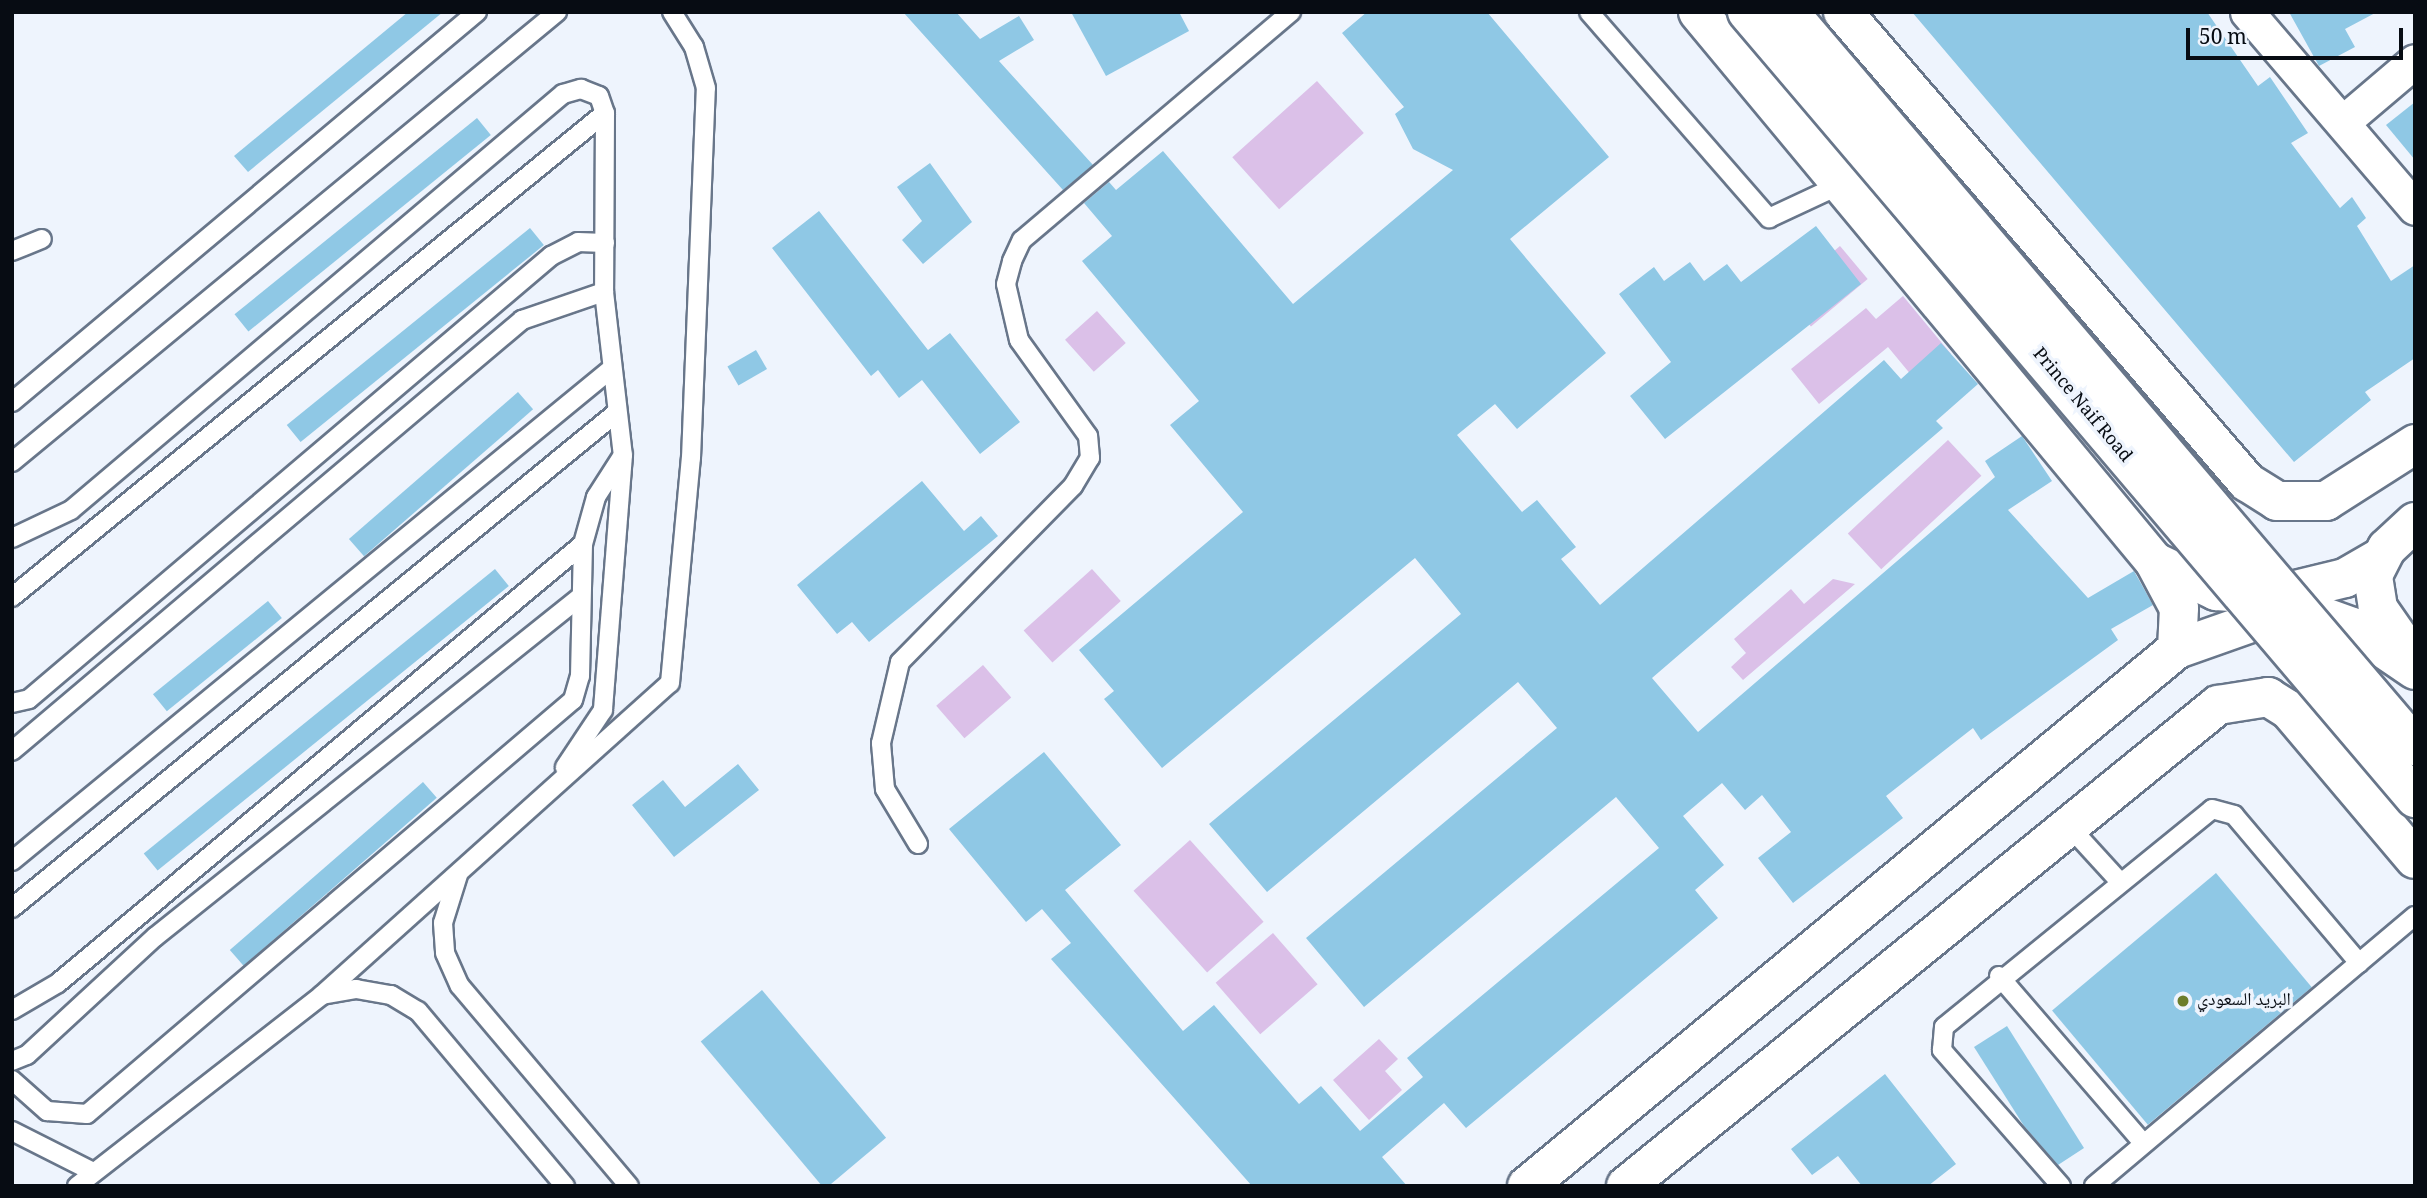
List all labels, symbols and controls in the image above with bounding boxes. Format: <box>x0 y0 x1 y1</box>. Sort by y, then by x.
scale bar <box>2189 14 2406 58</box>
text: 50 m <box>2199 22 2247 57</box>
street label: Prince Naif Road <box>2027 344 2135 468</box>
place label: البريد السعودي <box>2197 990 2291 1012</box>
marker: البريد السعودي <box>2175 993 2191 1009</box>

